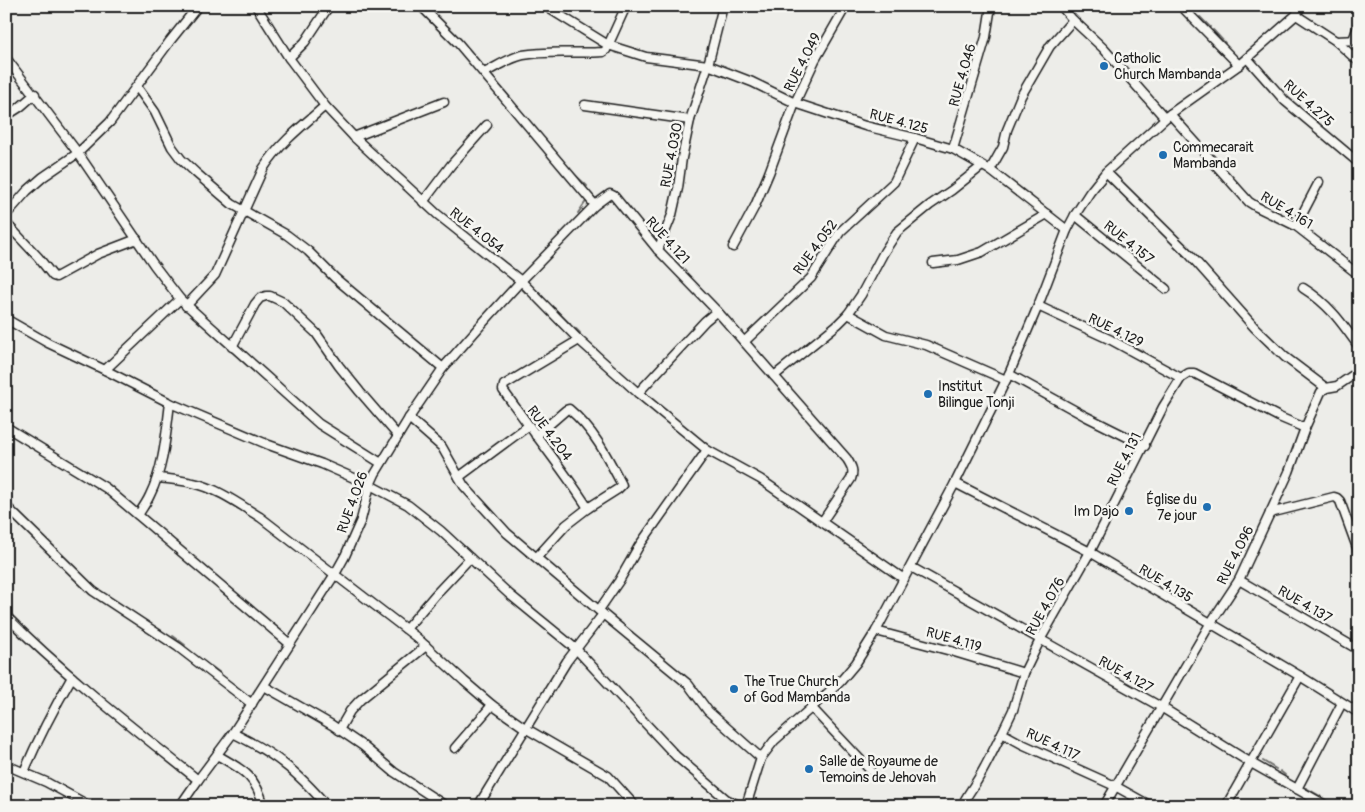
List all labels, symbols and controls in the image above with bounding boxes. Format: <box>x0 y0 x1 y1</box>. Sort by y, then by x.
street label: RUE 4.049 <box>780 30 824 95</box>
street label: RUE 4.046 <box>945 42 980 109</box>
place label: Catholic Church Mambanda <box>1114 50 1221 83</box>
marker: Catholic Church Mambanda <box>1098 60 1110 72</box>
street label: RUE 4.275 <box>1280 76 1337 130</box>
street label: RUE 4.125 <box>868 106 930 137</box>
street label: RUE 4.030 <box>657 121 686 189</box>
place label: Commecarait Mambanda <box>1173 139 1254 172</box>
marker: Commecarait Mambanda <box>1157 149 1169 161</box>
street label: RUE 4.161 <box>1258 188 1316 233</box>
street label: RUE 4.054 <box>446 204 507 257</box>
street label: RUE 4.121 <box>642 213 693 267</box>
street label: RUE 4.052 <box>790 216 841 278</box>
street label: RUE 4.157 <box>1100 217 1158 268</box>
street label: RUE 4.129 <box>1085 310 1146 351</box>
place label: Institut Bilingue Tonji <box>938 378 1015 411</box>
marker: Institut Bilingue Tonji <box>922 388 934 400</box>
street label: RUE 4.204 <box>523 402 576 464</box>
street label: RUE 4.131 <box>1104 430 1145 489</box>
street label: RUE 4.026 <box>333 469 371 535</box>
place label: Église du 7e jour <box>1146 490 1197 524</box>
marker: Église du 7e jour <box>1201 501 1213 513</box>
place label: Im Dajo <box>1074 503 1119 520</box>
marker: Im Dajo <box>1123 505 1135 517</box>
street label: RUE 4.096 <box>1213 523 1258 588</box>
street label: RUE 4.135 <box>1136 561 1196 606</box>
street label: RUE 4.076 <box>1022 574 1068 638</box>
street label: RUE 4.137 <box>1275 582 1335 627</box>
street label: RUE 4.119 <box>924 623 984 656</box>
street label: RUE 4.127 <box>1096 653 1156 697</box>
place label: The True Church of God Mambanda <box>744 673 850 706</box>
marker: The True Church of God Mambanda <box>728 683 740 695</box>
street label: RUE 4.117 <box>1023 725 1083 765</box>
place label: Salle de Royaume de Temoins de Jehovah <box>819 753 938 786</box>
marker: Salle de Royaume de Temoins de Jehovah <box>803 763 815 775</box>

